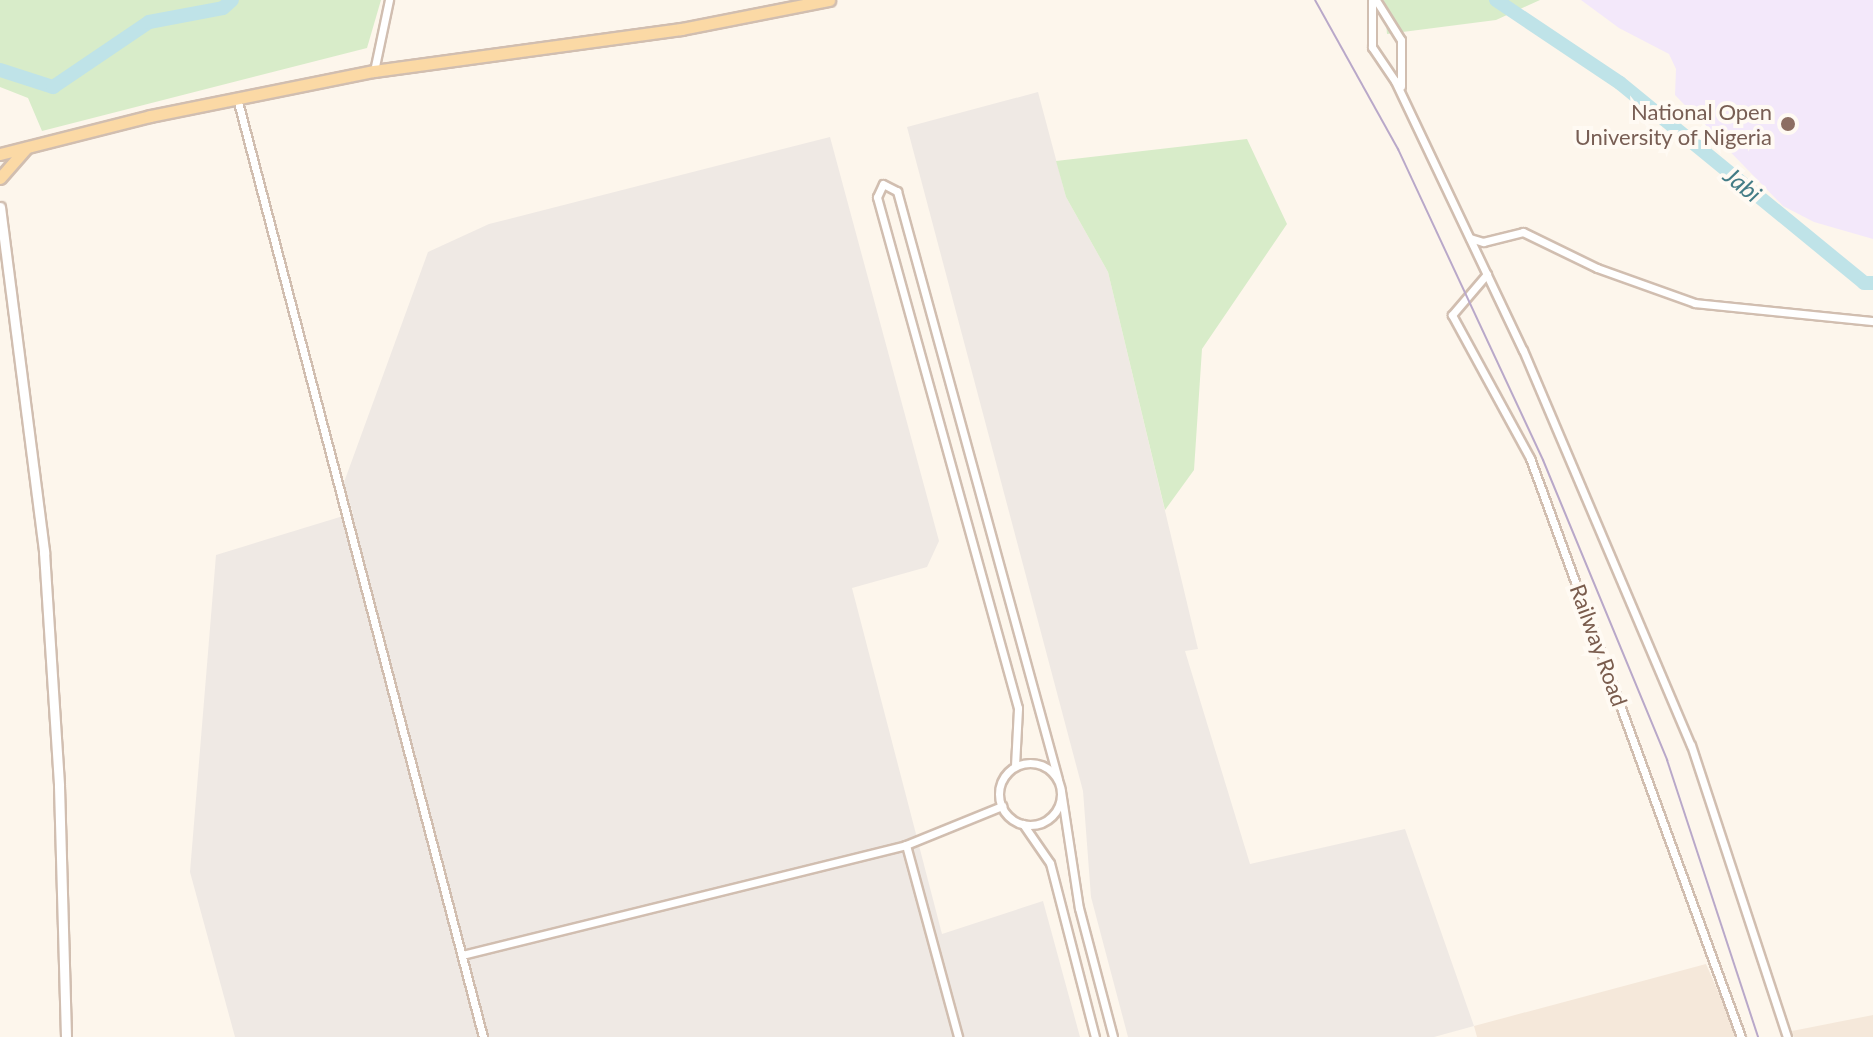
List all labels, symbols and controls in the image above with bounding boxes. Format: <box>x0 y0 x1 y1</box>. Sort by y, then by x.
place label: National Open University of Nigeria <box>1574 98 1772 150</box>
marker: National Open University of Nigeria <box>1779 115 1797 133</box>
water label: Jabi <box>1719 160 1767 208</box>
street label: Railway Road <box>1565 580 1633 710</box>

